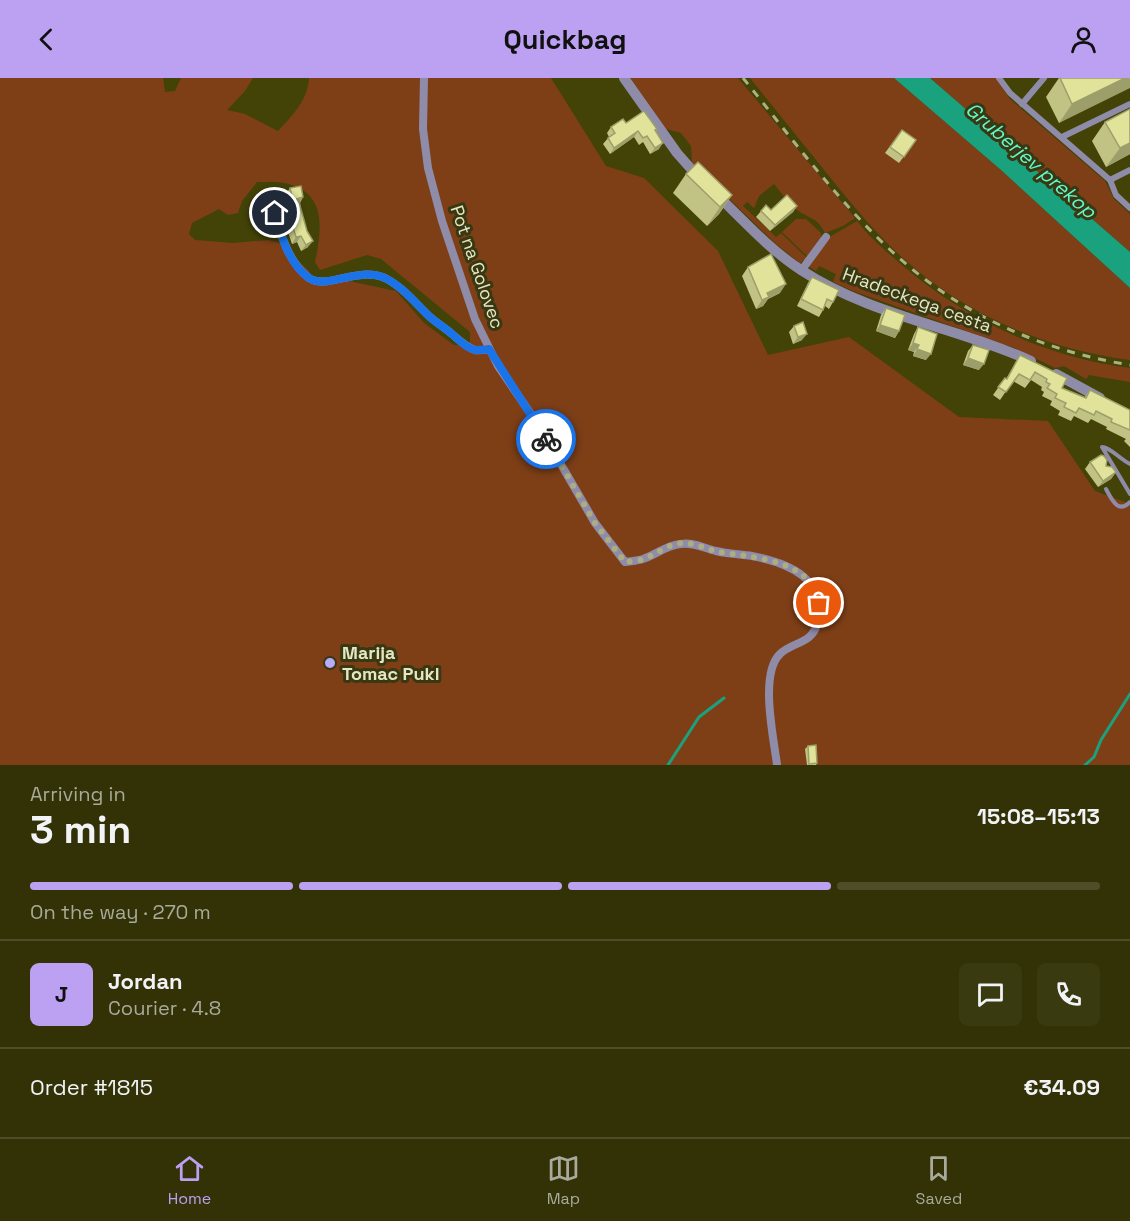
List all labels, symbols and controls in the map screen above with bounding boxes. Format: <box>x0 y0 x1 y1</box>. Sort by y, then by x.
text: Quickbag <box>504 22 626 57</box>
icon: back <box>30 23 63 56</box>
icon: person <box>1067 23 1100 56</box>
water label: Gruberjev prekop <box>960 96 1103 225</box>
pin <box>249 187 300 238</box>
icon: home <box>258 196 291 229</box>
street label: Pot na Golovec <box>446 202 509 332</box>
street label: Hradeckega cesta <box>839 262 995 337</box>
courier <box>516 409 576 469</box>
icon: bike <box>530 423 563 456</box>
pin <box>793 577 844 628</box>
icon: bag <box>802 586 835 619</box>
place label: Marija Tomac Pukl <box>342 641 440 685</box>
marker: Marija Tomac Pukl <box>323 656 337 670</box>
text: Arriving in <box>30 781 126 807</box>
text: 15:08–15:13 <box>977 802 1100 830</box>
text: 3 min <box>30 805 131 854</box>
text: On the way · 270 m <box>30 899 211 925</box>
button: chat <box>959 963 1022 1026</box>
button: phone <box>1037 963 1100 1026</box>
text: Jordan <box>108 967 183 995</box>
text: J <box>55 980 68 1008</box>
text: Courier · 4.8 <box>108 995 221 1021</box>
text: Order #1815 <box>30 1073 153 1101</box>
text: €34.09 <box>1024 1073 1100 1101</box>
tab: Home <box>168 1152 211 1209</box>
tab: Map <box>547 1152 580 1209</box>
tab: Saved <box>916 1152 962 1209</box>

